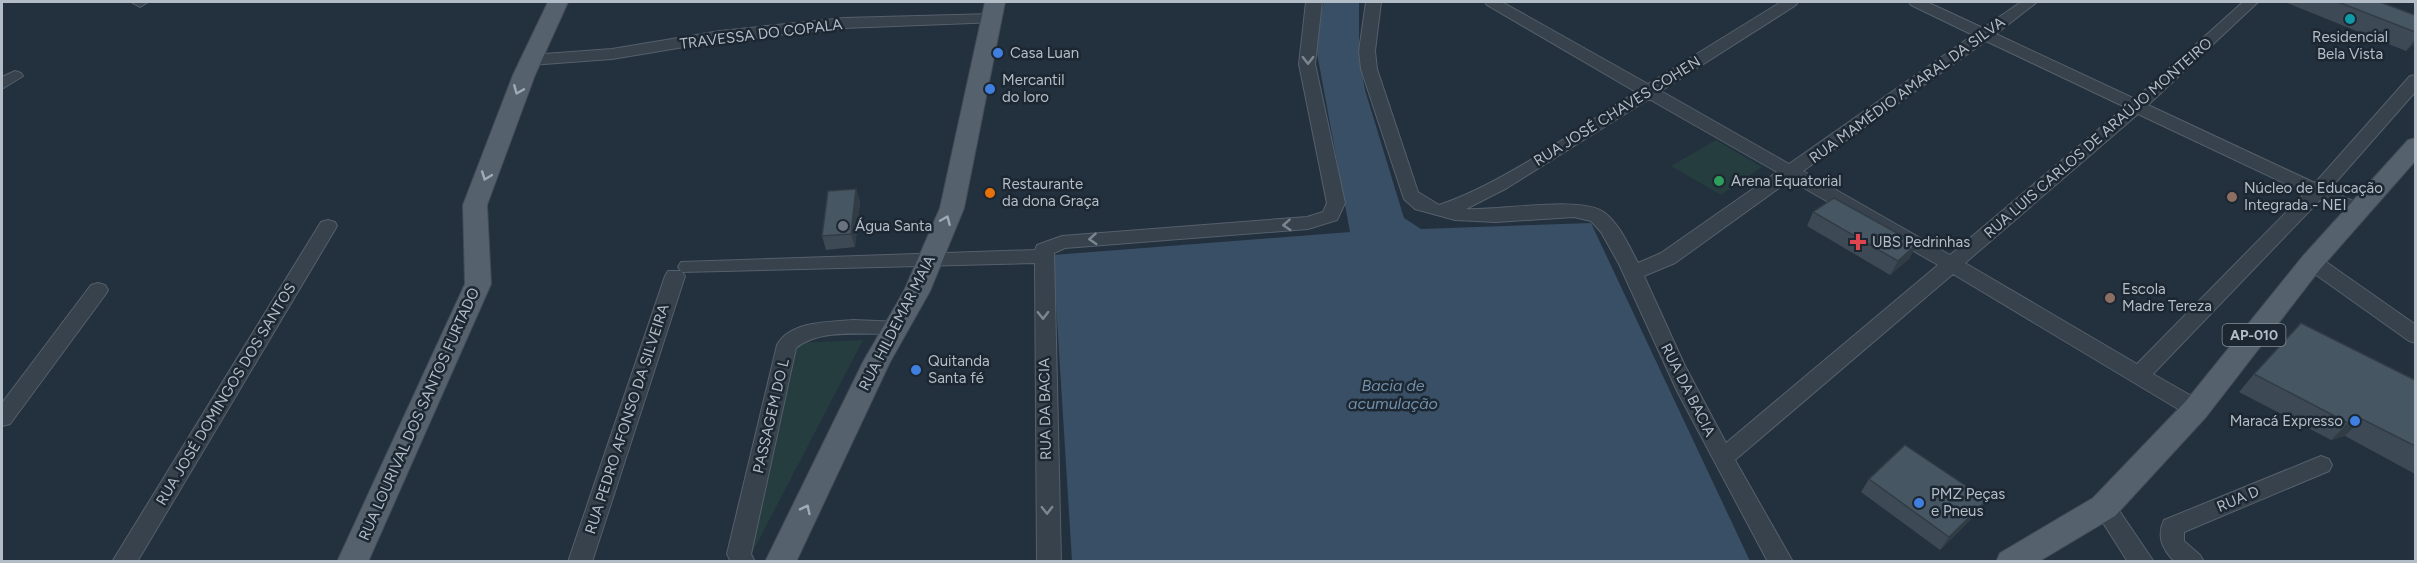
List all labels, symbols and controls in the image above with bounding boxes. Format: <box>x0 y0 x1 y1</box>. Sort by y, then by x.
marker: Residencial Bela Vista <box>2343 12 2357 26</box>
street label: RUA MAMÉDIO AMARAL DA SILVA <box>1806 13 2008 167</box>
street label: TRAVESSA DO COPALA <box>679 15 843 53</box>
place label: Residencial Bela Vista <box>2312 28 2388 63</box>
street label: RUA LUIS CARLOS DE ARAÚJO MONTEIRO <box>1980 34 2216 242</box>
place label: Casa Luan <box>1010 44 1079 62</box>
marker: Casa Luan <box>991 46 1005 60</box>
street label: RUA JOSÉ CHAVES COHEN <box>1530 52 1704 170</box>
one-way arrow <box>1302 55 1314 64</box>
place label: Mercantil do loro <box>1002 71 1065 106</box>
marker: Mercantil do loro <box>983 82 997 96</box>
one-way arrow <box>513 84 525 95</box>
one-way arrow <box>481 170 493 181</box>
place label: Arena Equatorial <box>1731 172 1842 190</box>
marker: Arena Equatorial <box>1712 174 1726 188</box>
place label: Restaurante da dona Graça <box>1002 175 1099 210</box>
place label: Núcleo de Educação Integrada - NEI <box>2244 179 2383 214</box>
marker: Restaurante da dona Graça <box>983 186 997 200</box>
marker: Núcleo de Educação Integrada - NEI <box>2225 190 2239 204</box>
one-way arrow <box>939 216 951 227</box>
place label: Água Santa <box>855 217 932 235</box>
one-way arrow <box>1283 218 1292 231</box>
marker: Água Santa <box>836 219 850 233</box>
one-way arrow <box>1088 233 1097 246</box>
marker: UBS Pedrinhas <box>1849 233 1867 251</box>
place label: UBS Pedrinhas <box>1872 233 1970 251</box>
street label: RUA HILDEMAR MAIA <box>855 252 939 394</box>
street label: RUA JOSÉ DOMINGOS DOS SANTOS <box>152 280 300 508</box>
place label: Escola Madre Tereza <box>2122 280 2212 315</box>
street label: RUA LOURIVAL DOS SANTOS FURTADO <box>355 285 483 543</box>
marker: Escola Madre Tereza <box>2103 291 2117 305</box>
street label: RUA PEDRO AFONSO DA SILVEIRA <box>581 302 673 536</box>
one-way arrow <box>1037 310 1049 319</box>
road number: AP-010 <box>2222 324 2286 346</box>
street label: RUA DA BACIA <box>1657 340 1719 440</box>
place label: Quitanda Santa fé <box>928 352 990 387</box>
street label: PASSAGEM DO L <box>749 357 793 475</box>
street label: RUA DA BACIA <box>1035 358 1055 460</box>
marker: Quitanda Santa fé <box>909 363 923 377</box>
water label: Bacia de acumulação <box>1348 376 1438 413</box>
place label: Maracá Expresso <box>2230 412 2343 430</box>
marker: Maracá Expresso <box>2348 414 2362 428</box>
street label: RUA D <box>2214 482 2262 516</box>
place label: PMZ Peças e Pneus <box>1931 485 2005 520</box>
marker: PMZ Peças e Pneus <box>1912 496 1926 510</box>
one-way arrow <box>798 504 810 515</box>
one-way arrow <box>1041 505 1053 514</box>

